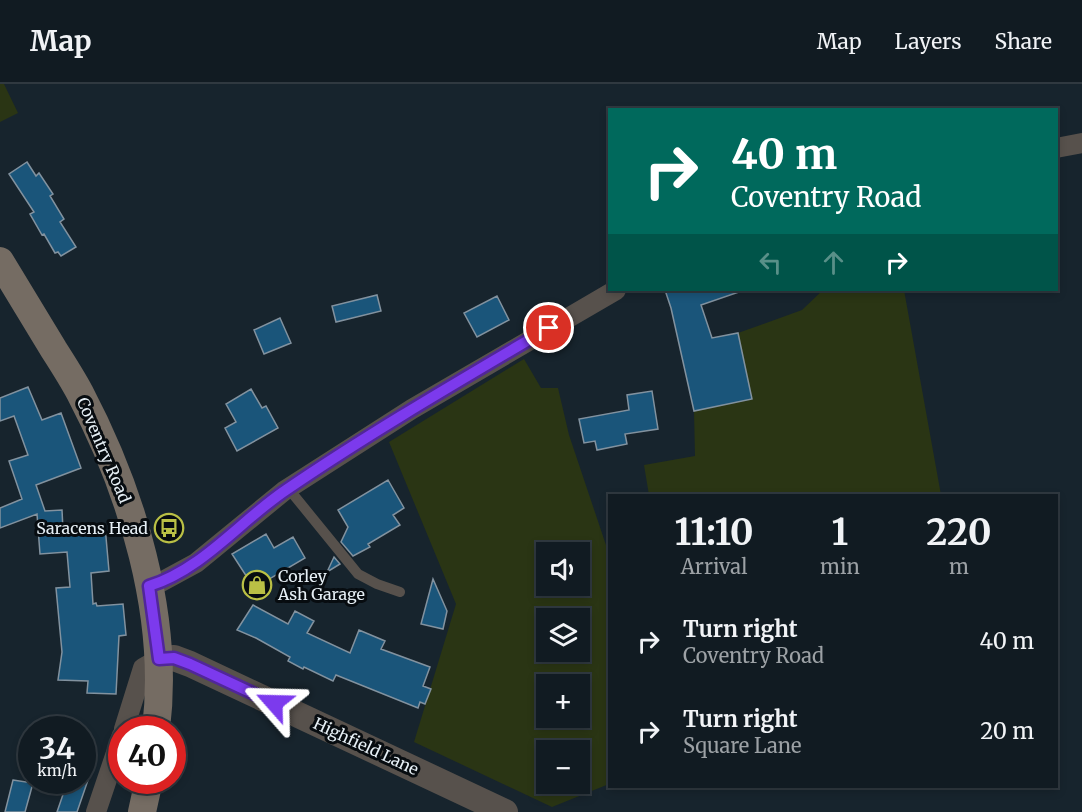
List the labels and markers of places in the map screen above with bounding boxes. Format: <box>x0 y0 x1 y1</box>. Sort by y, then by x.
pin <box>523 302 574 353</box>
bus stop icon: Saracens Head <box>153 512 185 544</box>
place label: Saracens Head <box>36 518 148 538</box>
place label: Corley Ash Garage <box>277 566 365 604</box>
shop icon: Corley Ash Garage <box>241 569 273 601</box>

